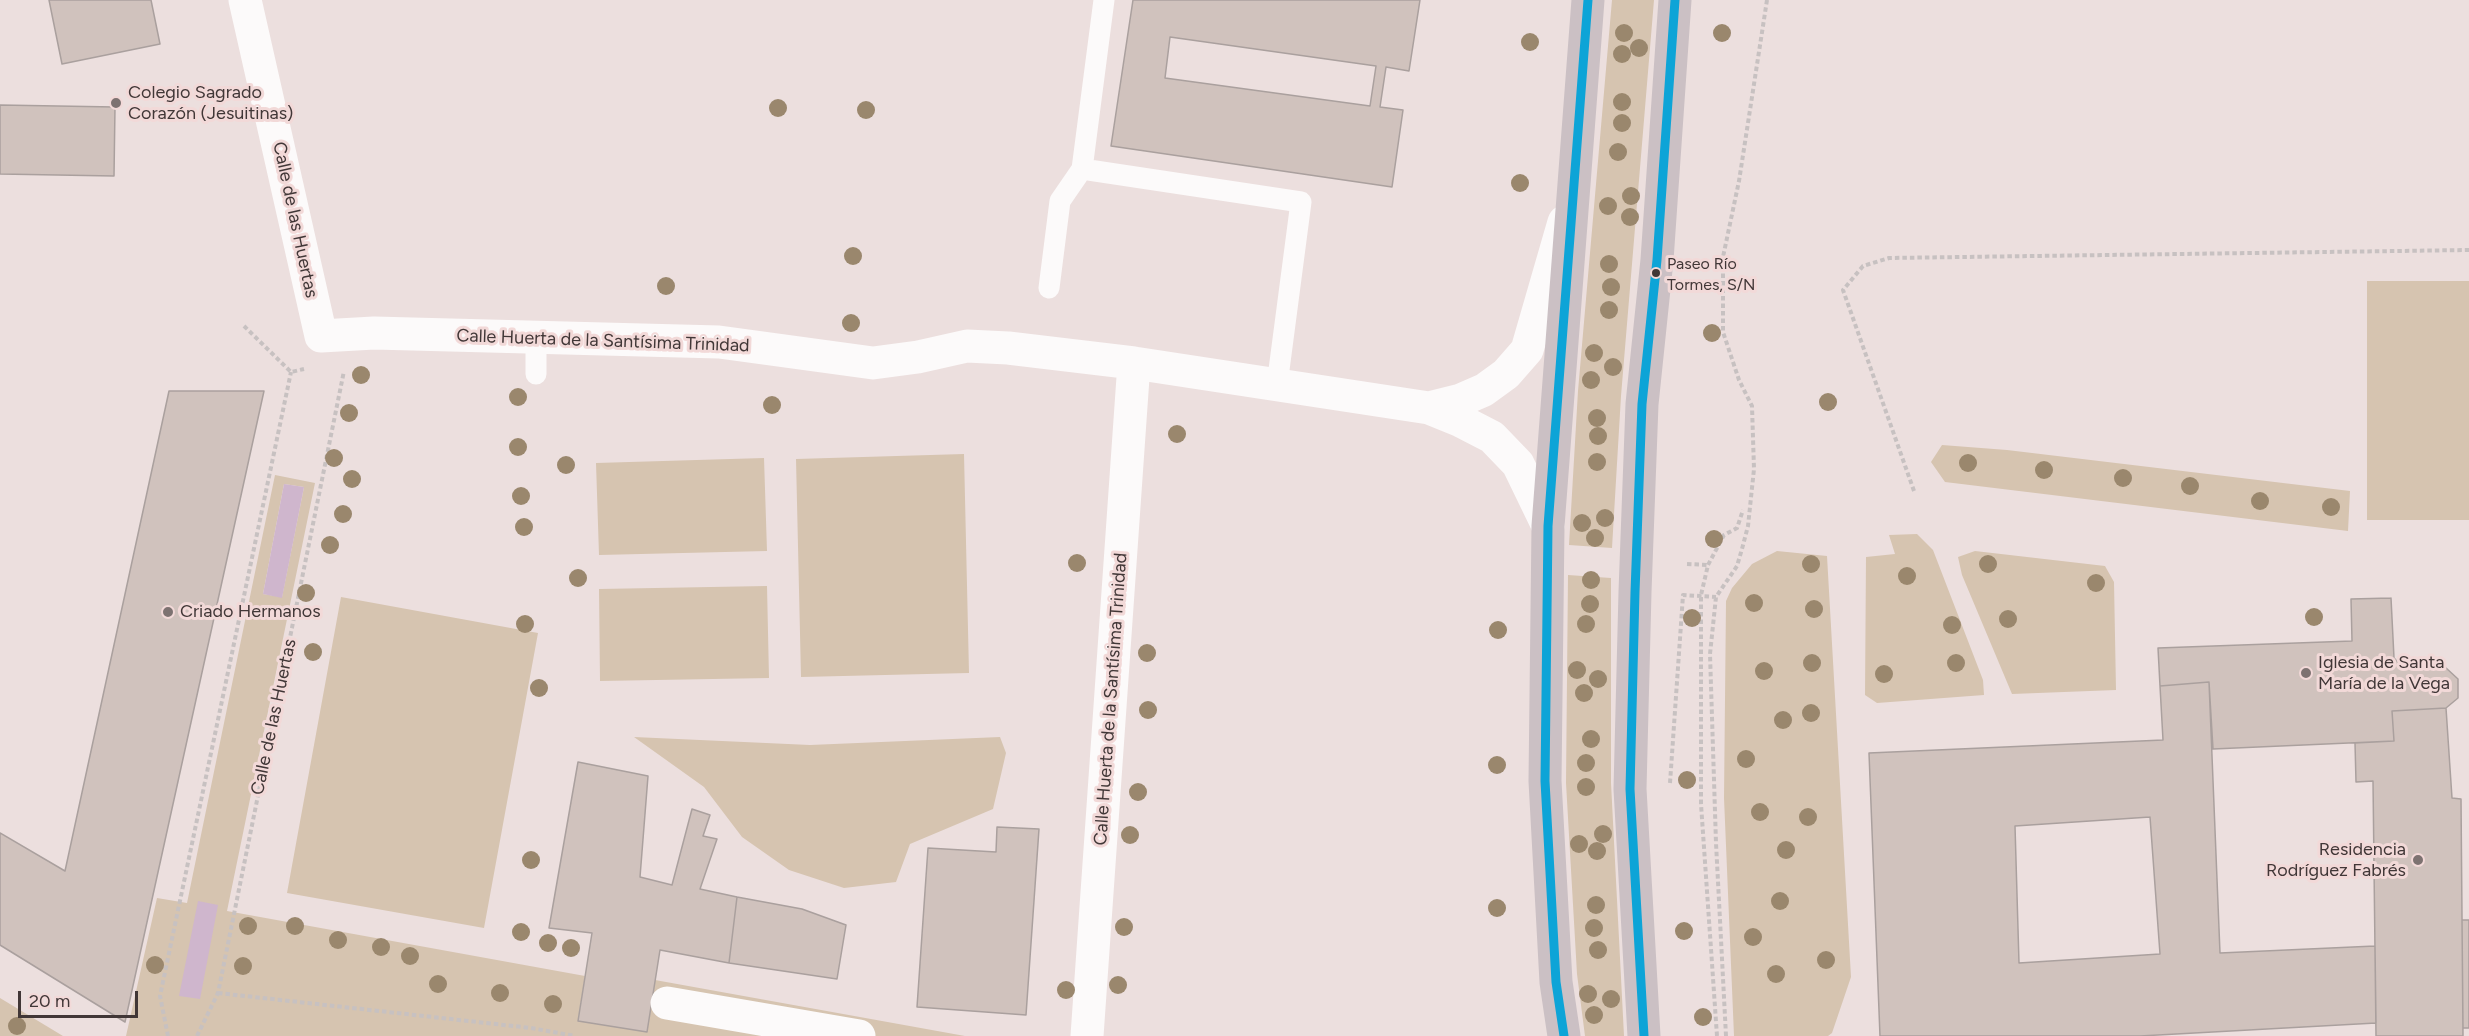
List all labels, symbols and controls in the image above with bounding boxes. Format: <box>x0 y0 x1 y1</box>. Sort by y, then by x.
place label: Colegio Sagrado Corazón (Jesuitinas) <box>128 82 293 124</box>
marker: Colegio Sagrado Corazón (Jesuitinas) <box>109 96 123 110</box>
street label: Calle de las Huertas <box>268 140 322 300</box>
place label: Paseo Río Tormes, S/N <box>1667 254 1755 292</box>
marker: Paseo Río Tormes, S/N <box>1650 267 1662 279</box>
street label: Calle Huerta de la Santísima Trinidad <box>456 325 750 357</box>
street label: Calle Huerta de la Santísima Trinidad <box>1090 552 1132 846</box>
place label: Criado Hermanos <box>180 601 321 623</box>
marker: Criado Hermanos <box>161 605 175 619</box>
street label: Calle de las Huertas <box>247 637 301 797</box>
place label: Iglesia de Santa María de la Vega <box>2318 652 2450 694</box>
marker: Iglesia de Santa María de la Vega <box>2299 666 2313 680</box>
place label: Residencia Rodríguez Fabrés <box>2266 839 2406 882</box>
marker: Residencia Rodríguez Fabrés <box>2411 853 2425 867</box>
scale bar <box>21 979 141 1017</box>
text: 20 m <box>29 990 70 1012</box>

